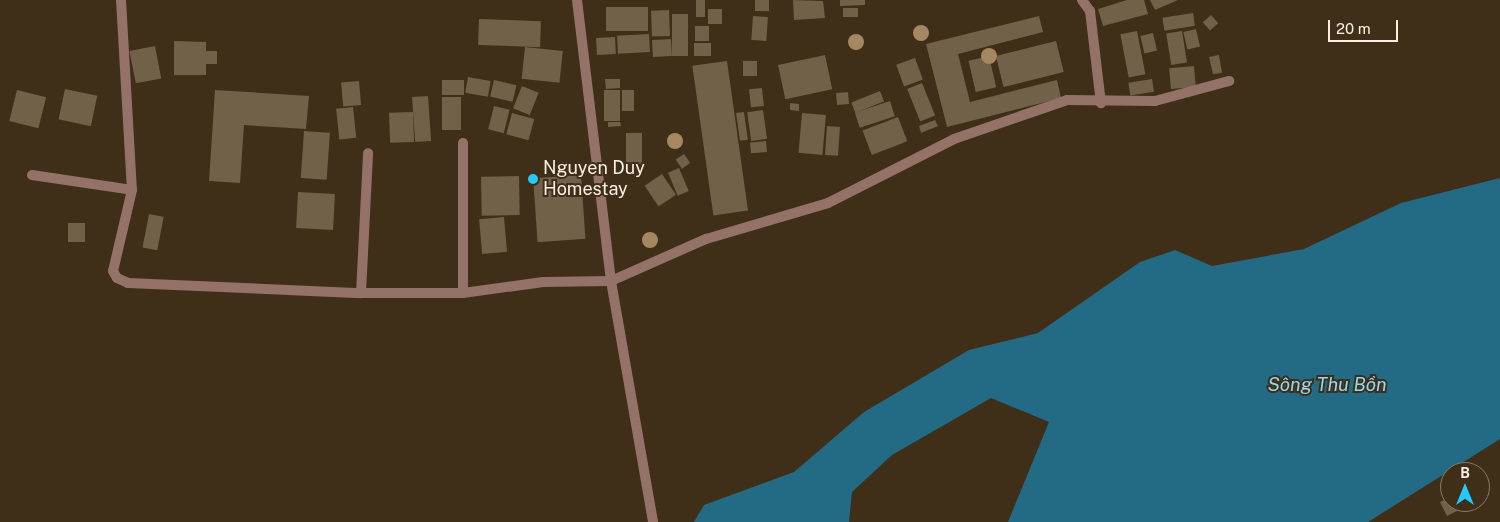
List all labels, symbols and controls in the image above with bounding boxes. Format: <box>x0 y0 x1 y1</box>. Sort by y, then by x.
scale bar <box>1330 10 1400 42</box>
text: 20 m <box>1336 20 1371 37</box>
place label: Nguyen Duy Homestay <box>543 158 645 200</box>
marker: Nguyen Duy Homestay <box>527 173 539 185</box>
water label: Sông Thu Bồn <box>1267 374 1387 396</box>
north arrow <box>1440 462 1490 512</box>
text: B <box>1460 465 1470 481</box>

